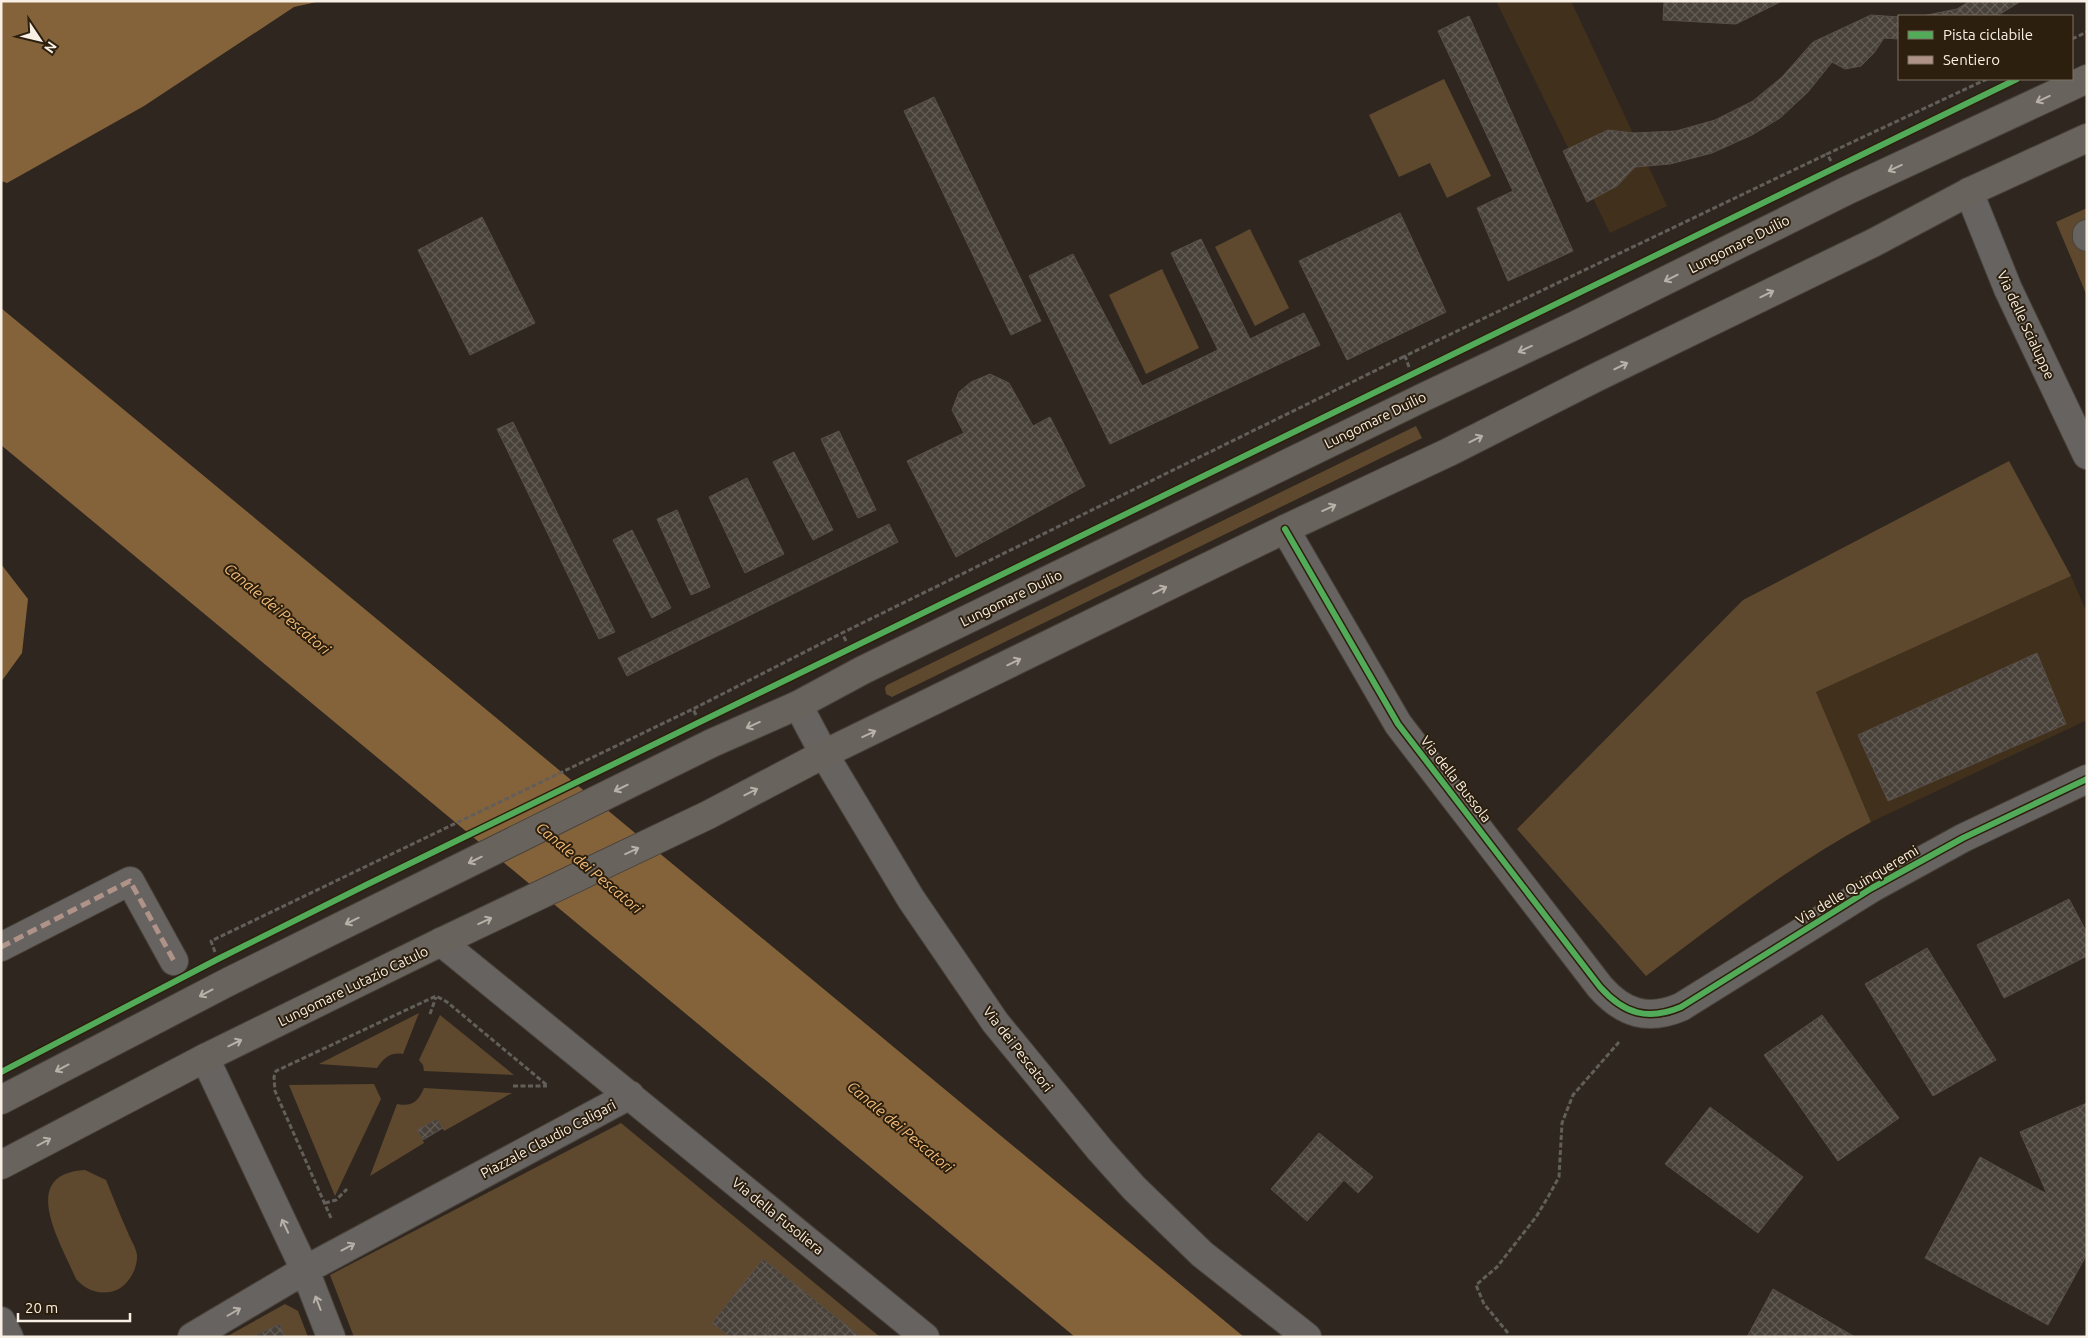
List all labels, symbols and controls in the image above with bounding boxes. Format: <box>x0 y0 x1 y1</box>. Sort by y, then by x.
north arrow <box>15 15 65 65</box>
legend <box>1898 15 2073 80</box>
text: Pista ciclabile <box>1943 26 2033 43</box>
text: N <box>41 39 60 56</box>
text: Sentiero <box>1943 51 2000 68</box>
one-way arrow <box>2035 95 2050 105</box>
one-way arrow <box>1888 164 1903 173</box>
street label: Lungomare Duilio <box>1686 212 1792 276</box>
street label: Via delle Scialuppe <box>1994 268 2058 382</box>
one-way arrow <box>1664 274 1679 283</box>
one-way arrow <box>1759 289 1774 298</box>
one-way arrow <box>1518 345 1533 355</box>
one-way arrow <box>1613 360 1628 370</box>
street label: Lungomare Duilio <box>1321 388 1429 452</box>
one-way arrow <box>1468 434 1483 443</box>
one-way arrow <box>1321 503 1336 512</box>
water label: Canale dei Pescatori <box>221 559 335 659</box>
street label: Lungomare Duilio <box>957 566 1065 630</box>
one-way arrow <box>1152 585 1167 594</box>
one-way arrow <box>1007 657 1022 667</box>
one-way arrow <box>746 721 761 730</box>
one-way arrow <box>861 728 876 738</box>
street label: Via della Bussola <box>1417 733 1495 825</box>
one-way arrow <box>614 784 629 793</box>
one-way arrow <box>743 787 758 796</box>
water label: Canale dei Pescatori <box>533 818 647 918</box>
street label: Via delle Quinqueremi <box>1793 842 1921 928</box>
one-way arrow <box>624 846 639 855</box>
one-way arrow <box>468 856 483 865</box>
one-way arrow <box>478 915 493 925</box>
one-way arrow <box>345 916 360 926</box>
street label: Lungomare Lutazio Catulo <box>275 943 431 1029</box>
one-way arrow <box>199 989 214 998</box>
street label: Via dei Pescatori <box>980 1003 1056 1095</box>
one-way arrow <box>227 1038 242 1048</box>
one-way arrow <box>55 1063 70 1073</box>
water label: Canale dei Pescatori <box>844 1077 958 1177</box>
street label: Piazzale Claudio Caligari <box>478 1097 618 1181</box>
one-way arrow <box>37 1137 52 1147</box>
street label: Via della Fusoliera <box>729 1174 827 1258</box>
one-way arrow <box>279 1219 289 1234</box>
one-way arrow <box>341 1242 356 1252</box>
scale bar <box>18 1290 130 1322</box>
one-way arrow <box>313 1296 322 1312</box>
text: 20 m <box>25 1299 58 1316</box>
one-way arrow <box>227 1307 242 1317</box>

